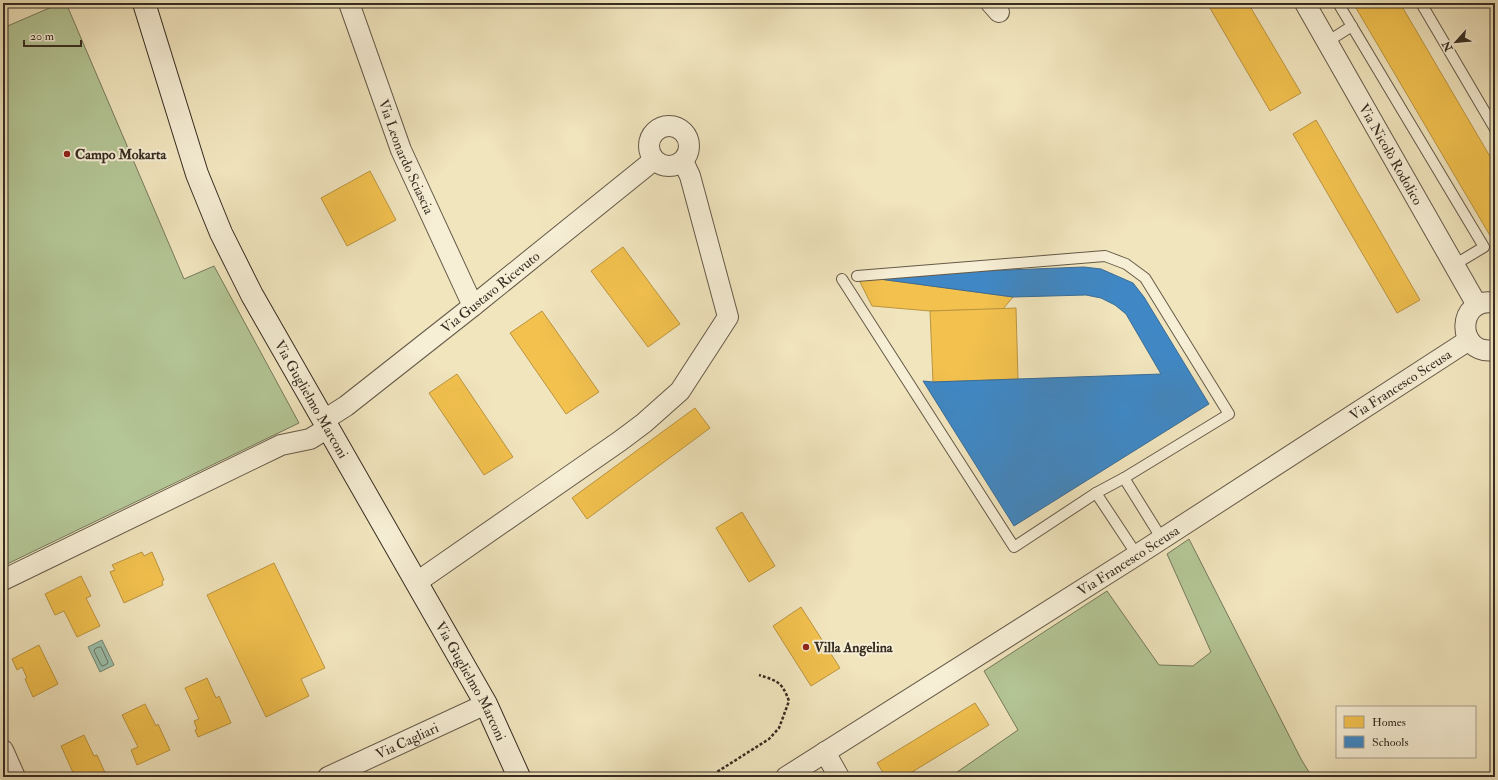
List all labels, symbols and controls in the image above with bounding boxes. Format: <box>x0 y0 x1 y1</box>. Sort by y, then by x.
scale bar <box>24 22 81 48</box>
north arrow <box>1436 22 1476 62</box>
text: 20 m <box>30 29 55 44</box>
text: N <box>1439 38 1456 55</box>
street label: Via Leonardo Sciascia <box>375 97 438 217</box>
street label: Via Nicolò Rodolico <box>1356 101 1427 208</box>
place label: Campo Mokarta <box>75 146 168 164</box>
marker: Campo Mokarta <box>62 149 72 159</box>
street label: Via Gustavo Ricevuto <box>437 247 543 336</box>
street label: Via Guglielmo Marconi <box>271 337 352 461</box>
street label: Via Francesco Sceusa <box>1346 345 1455 424</box>
street label: Via Francesco Sceusa <box>1074 521 1183 599</box>
street label: Via Guglielmo Marconi <box>432 618 510 744</box>
place label: Villa Angelina <box>813 639 894 657</box>
marker: Villa Angelina <box>801 642 811 652</box>
legend <box>1336 706 1476 758</box>
text: Homes <box>1372 715 1406 730</box>
street label: Via Cagliari <box>373 719 441 762</box>
text: Schools <box>1372 735 1409 750</box>

